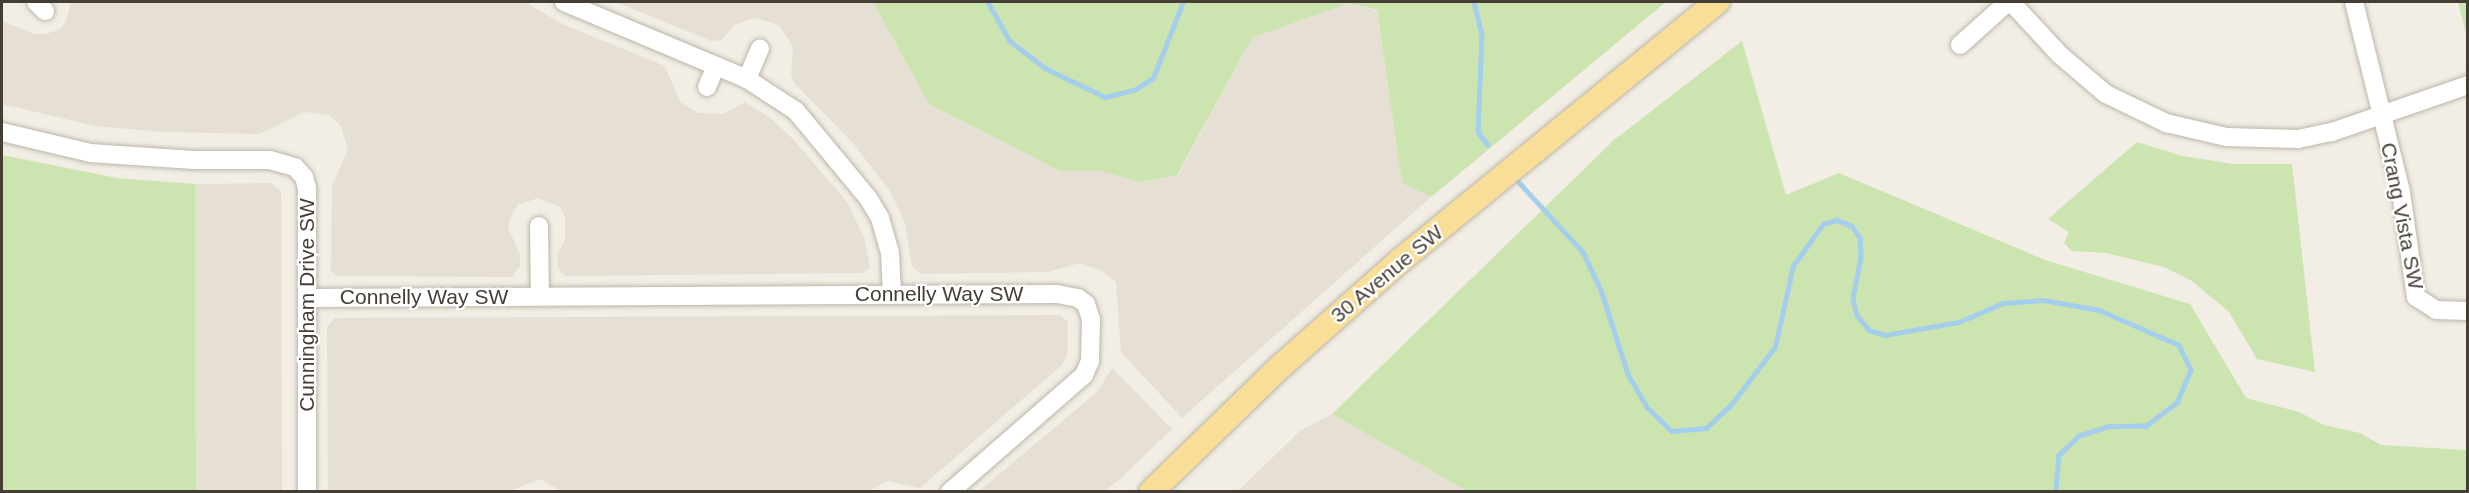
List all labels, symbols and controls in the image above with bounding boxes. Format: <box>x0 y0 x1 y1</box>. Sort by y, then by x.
street label: Crang Vista SW <box>2375 140 2429 292</box>
street label: Cunningham Drive SW <box>294 198 320 412</box>
street label: 30 Avenue SW <box>1325 219 1449 329</box>
street label: Connelly Way SW <box>855 281 1023 307</box>
street label: Connelly Way SW <box>340 284 508 310</box>

